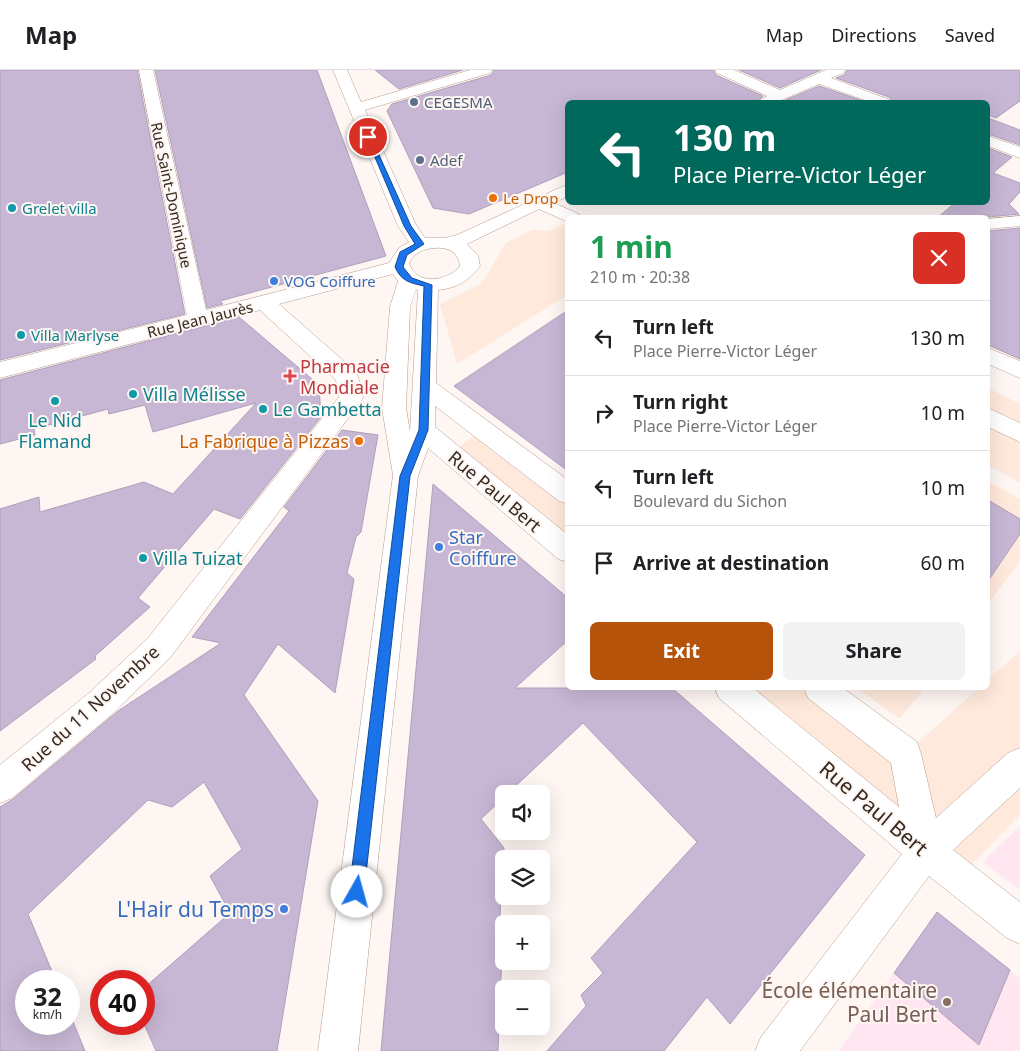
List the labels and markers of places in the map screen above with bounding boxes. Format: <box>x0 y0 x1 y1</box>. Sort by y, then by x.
place label: CEGESMA <box>424 92 493 112</box>
marker: CEGESMA <box>408 96 420 108</box>
pin <box>347 116 389 158</box>
place label: Adef <box>430 150 463 170</box>
marker: Adef <box>414 154 426 166</box>
place label: Le Drop <box>503 188 558 208</box>
marker: Le Drop <box>487 192 499 204</box>
place label: Grelet villa <box>22 198 97 218</box>
marker: Grelet villa <box>6 202 18 214</box>
place label: VOG Coiffure <box>284 271 376 291</box>
marker: VOG Coiffure <box>268 275 280 287</box>
place label: Villa Marlyse <box>31 325 119 345</box>
marker: Villa Marlyse <box>15 329 27 341</box>
place label: Pharmacie Mondiale <box>300 354 390 399</box>
marker: Pharmacie Mondiale <box>284 370 296 382</box>
place label: Villa Mélisse <box>143 382 246 406</box>
marker: Villa Mélisse <box>127 388 139 400</box>
marker: Le Nid Flamand <box>49 395 61 407</box>
place label: Le Gambetta <box>273 397 382 421</box>
marker: Le Gambetta <box>257 403 269 415</box>
place label: Le Nid Flamand <box>18 408 92 453</box>
place label: La Fabrique à Pizzas <box>179 429 349 453</box>
marker: La Fabrique à Pizzas <box>353 435 365 447</box>
place label: Star Coiffure <box>449 525 517 570</box>
marker: Star Coiffure <box>433 541 445 553</box>
place label: Villa Tuizat <box>153 546 243 570</box>
marker: Villa Tuizat <box>137 552 149 564</box>
place label: L'Hair du Temps <box>117 895 274 923</box>
marker: L'Hair du Temps <box>278 903 290 915</box>
place label: École élémentaire Paul Bert <box>761 976 937 1028</box>
marker: École élémentaire Paul Bert <box>941 996 953 1008</box>

